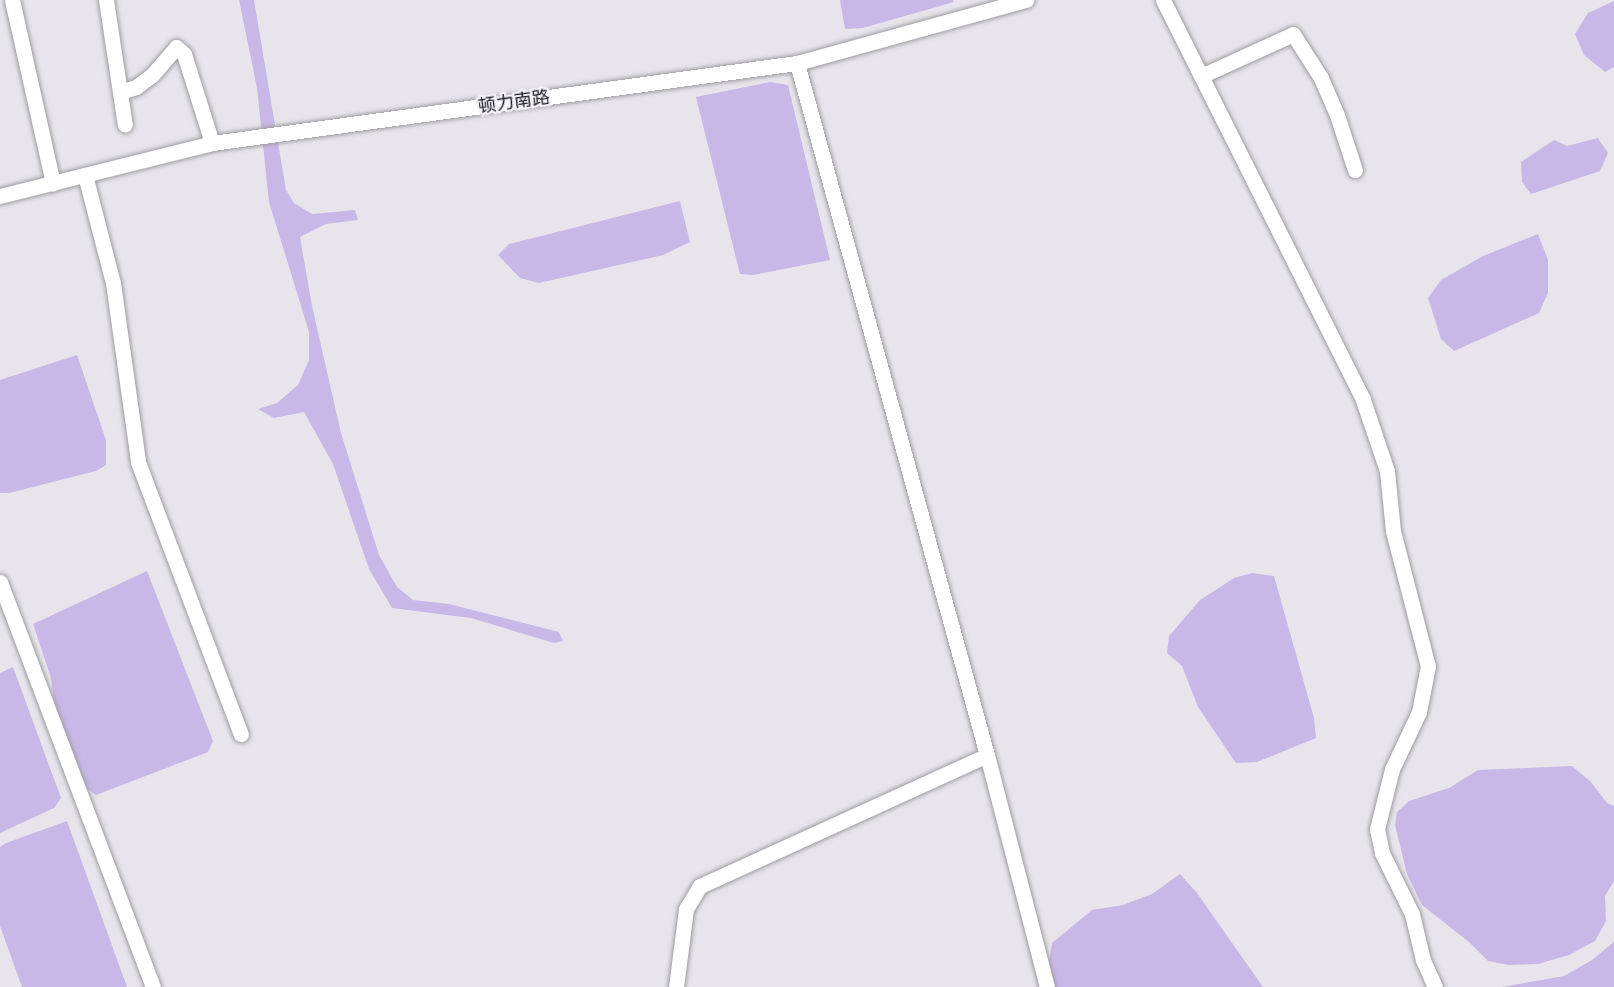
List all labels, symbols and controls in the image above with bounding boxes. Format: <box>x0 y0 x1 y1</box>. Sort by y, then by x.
street label: 顿力南路 <box>477 86 551 118</box>

